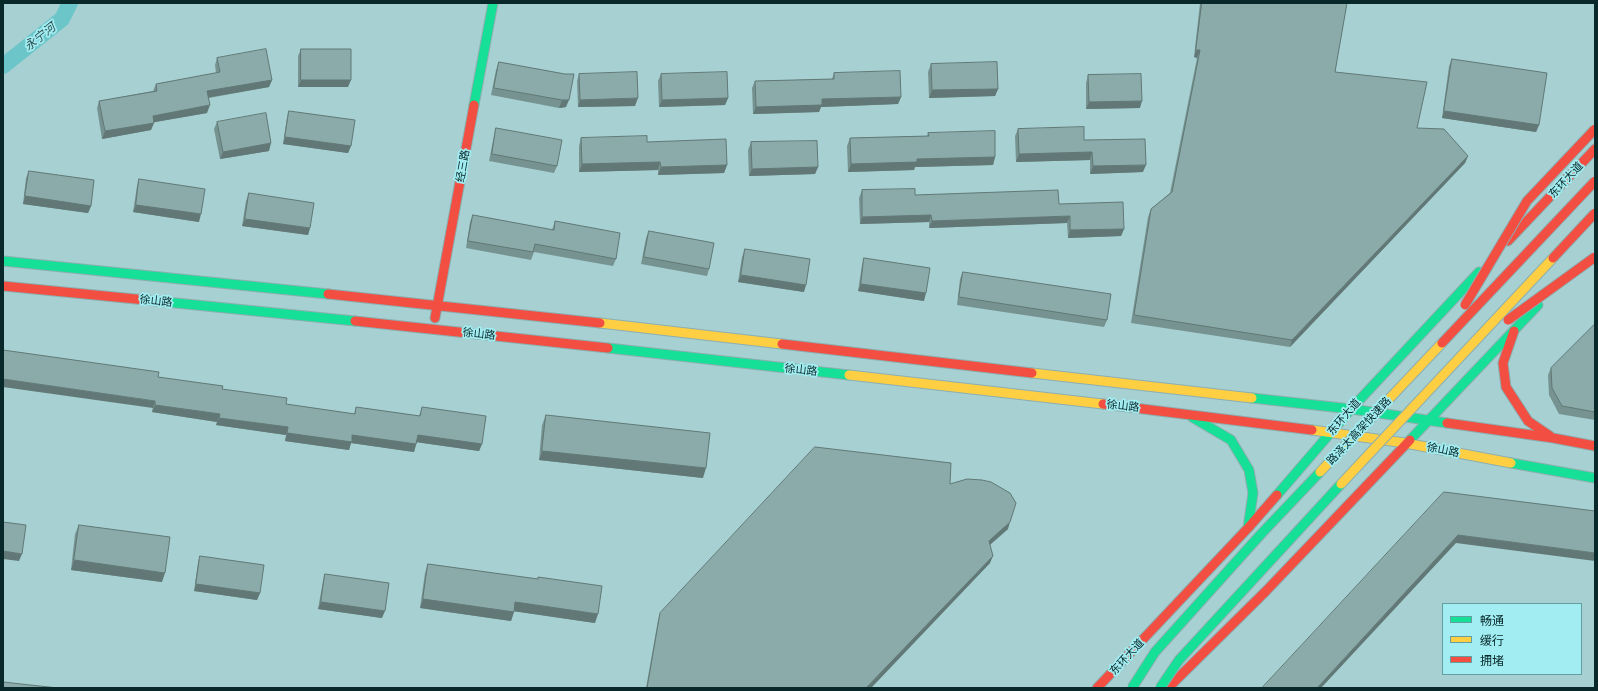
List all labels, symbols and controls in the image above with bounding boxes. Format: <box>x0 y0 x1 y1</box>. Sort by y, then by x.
water label: 永宁河 <box>21 20 59 54</box>
street label: 经三路 <box>454 149 472 183</box>
street label: 东环大道 <box>1546 159 1586 201</box>
street label: 徐山路 <box>139 293 173 309</box>
street label: 徐山路 <box>462 326 496 342</box>
street label: 徐山路 <box>784 362 818 378</box>
street label: 路泽太高架快速路 <box>1324 394 1394 468</box>
street label: 东环大道 <box>1325 396 1363 438</box>
street label: 徐山路 <box>1106 398 1140 414</box>
street label: 徐山路 <box>1426 440 1460 460</box>
legend <box>1442 603 1582 675</box>
text: 畅通 <box>1480 614 1504 628</box>
text: 缓行 <box>1480 634 1504 648</box>
street label: 东环大道 <box>1107 636 1147 678</box>
text: 拥堵 <box>1480 654 1504 668</box>

